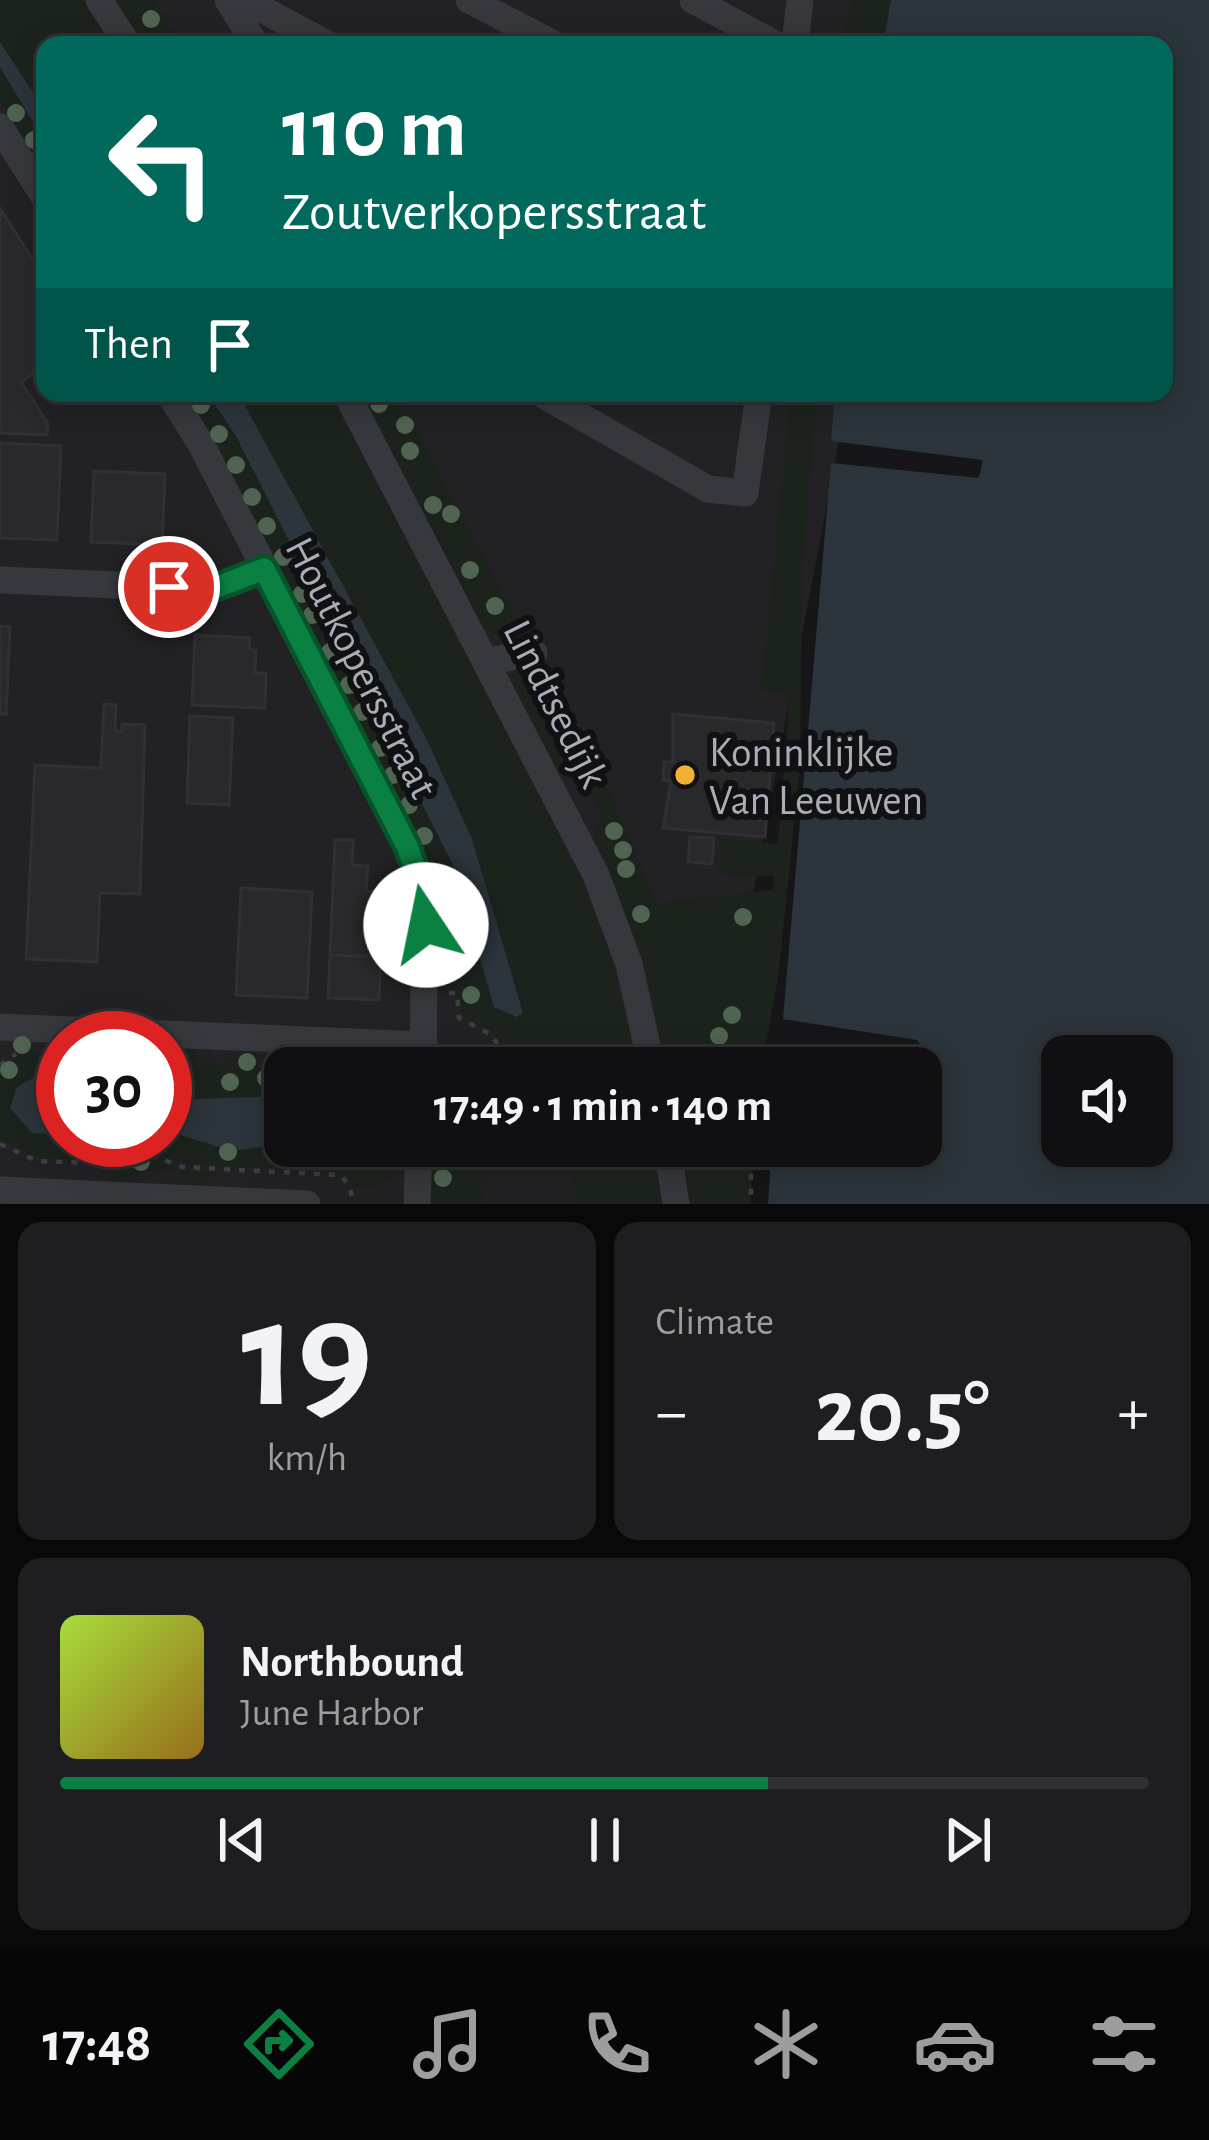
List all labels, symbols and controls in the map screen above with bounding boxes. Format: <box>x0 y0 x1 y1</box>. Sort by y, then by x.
icon: left <box>84 84 240 240</box>
text: 110 m <box>282 88 467 172</box>
text: Zoutverkopersstraat <box>282 186 706 240</box>
icon: arrive <box>197 312 263 378</box>
text: Then <box>84 322 173 367</box>
street label: Houtkopersstraat <box>277 531 445 805</box>
pin <box>118 536 220 638</box>
icon: arrive <box>136 554 202 620</box>
street label: Lindtsedijk <box>495 613 615 794</box>
place label: Koninklijke Van Leeuwen <box>709 732 923 822</box>
marker: Koninklijke Van Leeuwen <box>672 762 698 788</box>
position arrow <box>363 862 489 988</box>
speed limit sign: 30 <box>36 1011 192 1167</box>
map controls <box>1041 1035 1173 1167</box>
button: sound <box>1041 1035 1173 1167</box>
text: 17:49 · 1 min · 140 m <box>434 1084 772 1129</box>
text: 19 <box>241 1279 373 1435</box>
text: Climate <box>656 1303 774 1342</box>
text: 20.5° <box>815 1368 990 1458</box>
text: − <box>656 1380 687 1446</box>
text: + <box>1117 1380 1149 1446</box>
text: km/h <box>267 1439 347 1478</box>
text: Northbound <box>240 1640 464 1685</box>
text: June Harbor <box>240 1694 423 1733</box>
icon: previous <box>209 1807 275 1873</box>
icon: pause <box>572 1807 638 1873</box>
icon: next <box>935 1807 1001 1873</box>
icon: directions <box>237 2002 321 2086</box>
icon: music <box>406 2002 490 2086</box>
icon: phone <box>575 2002 659 2086</box>
icon: climate <box>744 2002 828 2086</box>
icon: car <box>913 2002 997 2086</box>
icon: filters <box>1082 2002 1166 2086</box>
text: 17:48 <box>43 2017 151 2071</box>

